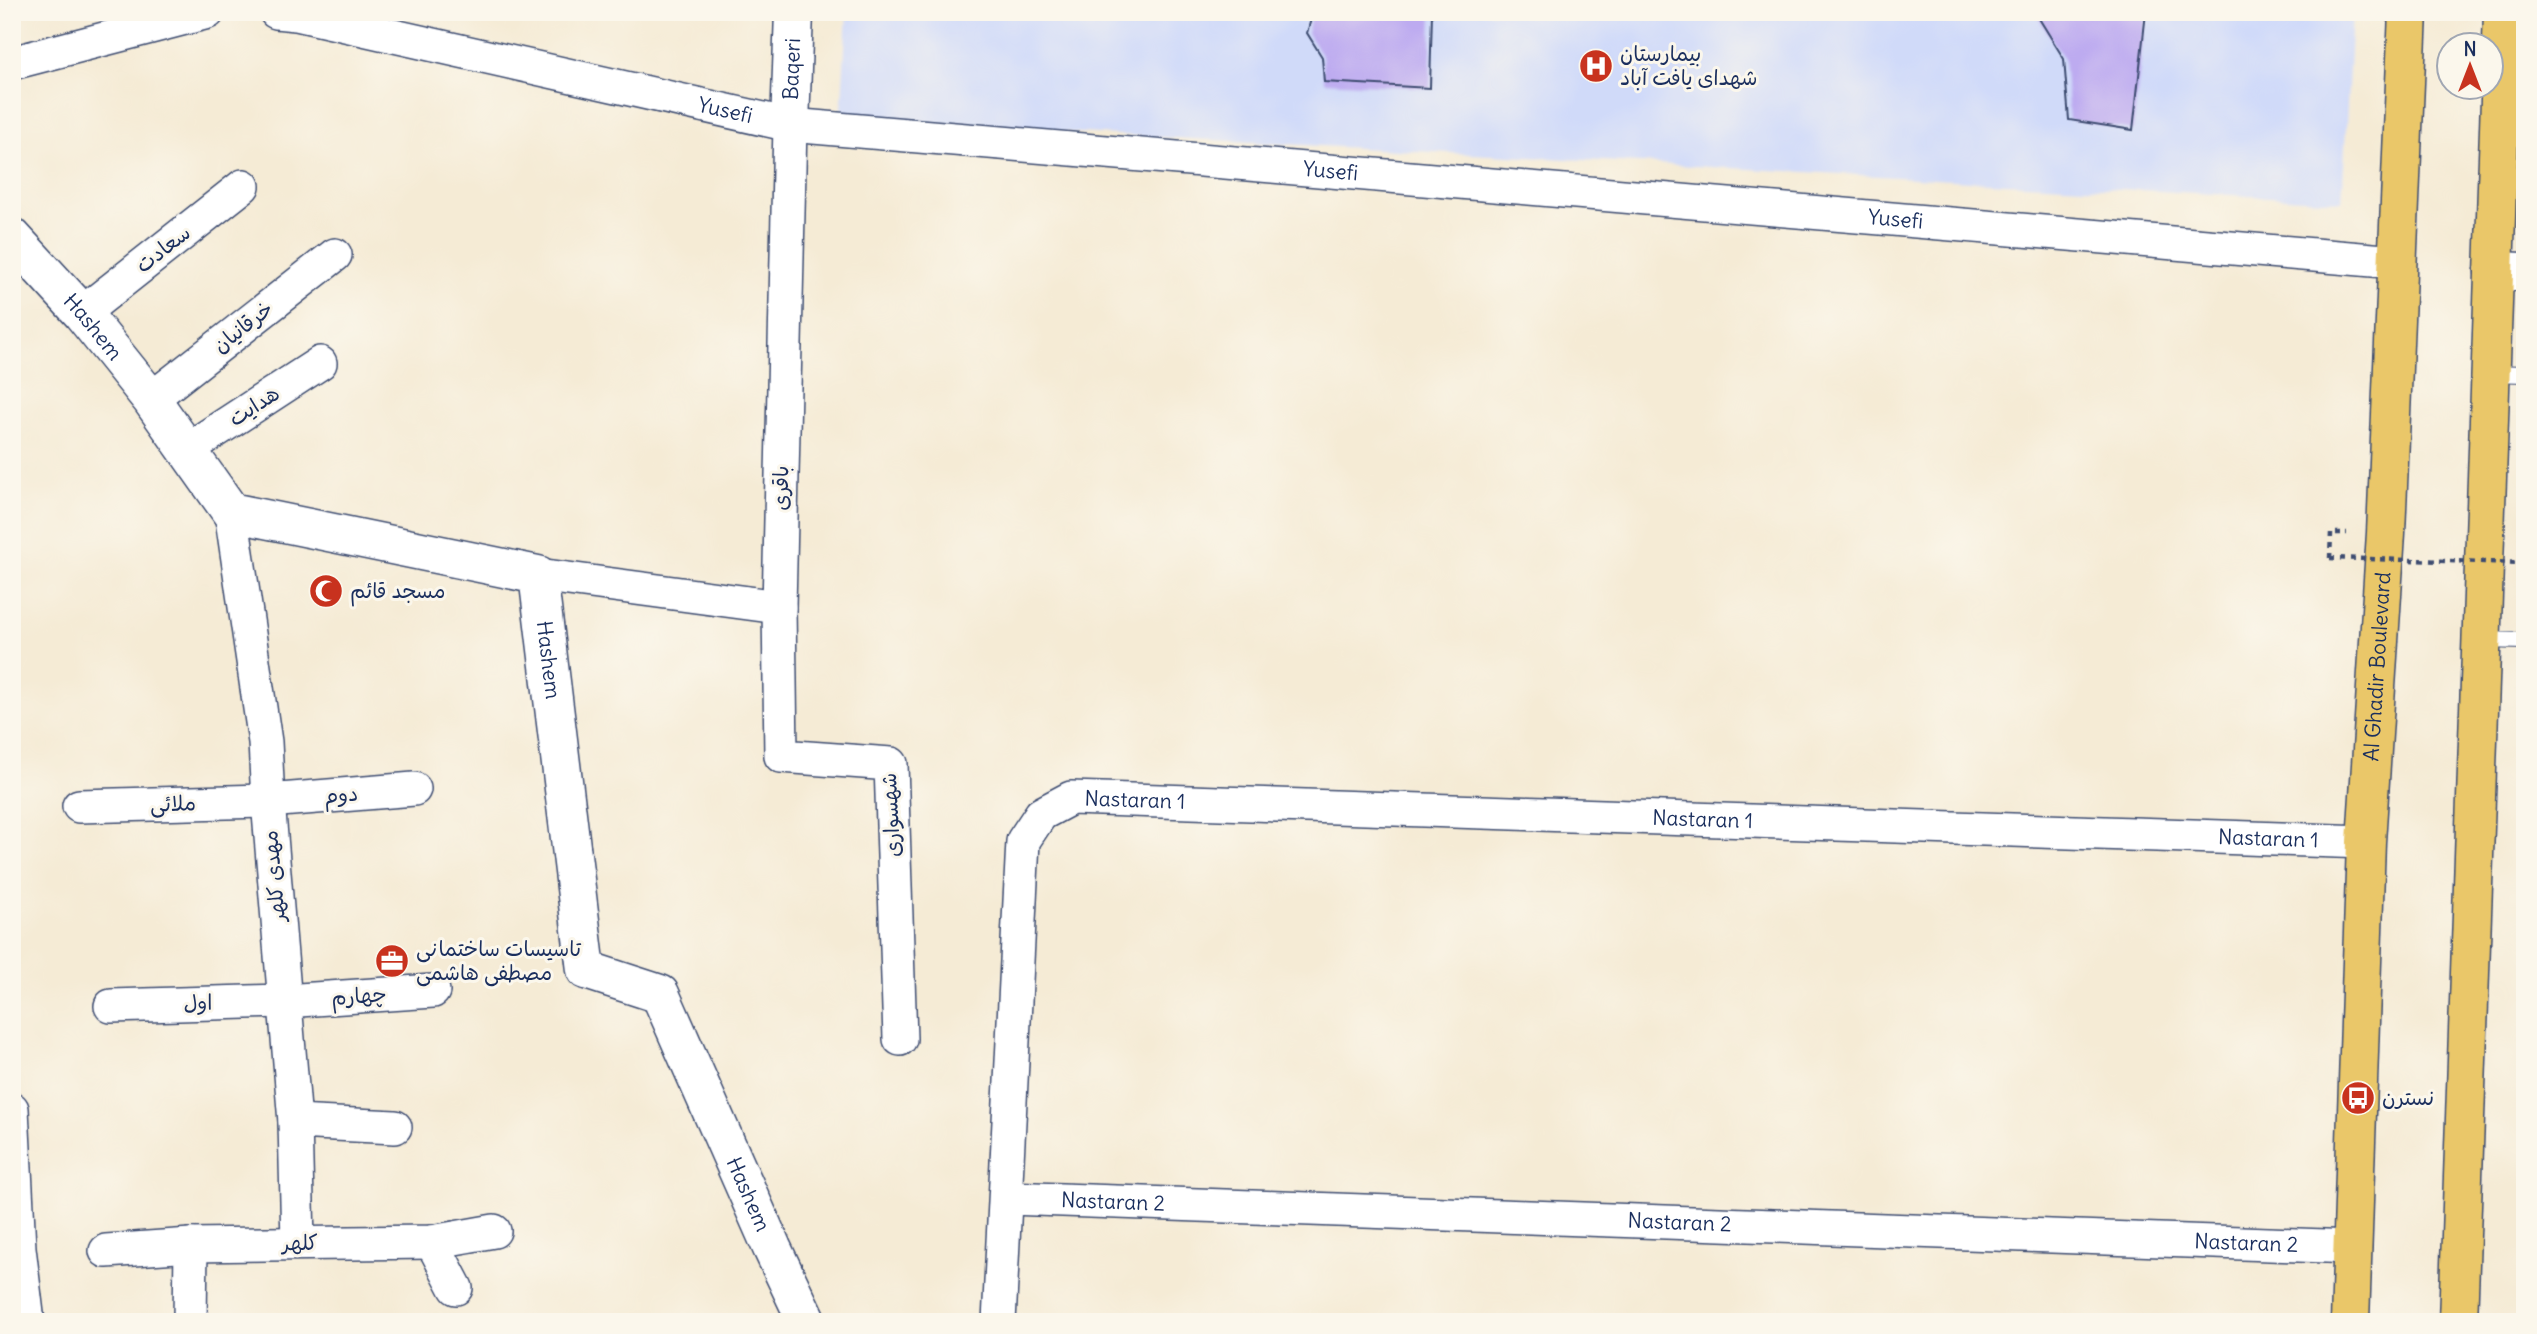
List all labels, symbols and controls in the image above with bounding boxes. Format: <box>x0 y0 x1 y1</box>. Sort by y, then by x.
north arrow <box>2436 32 2506 102</box>
text: N <box>2463 37 2477 61</box>
street label: Baqeri <box>777 38 806 100</box>
place label: بیمارستان شهدای یافت آباد <box>1620 40 1758 91</box>
hospital icon: بیمارستان شهدای یافت آباد <box>1577 47 1615 85</box>
street label: Yusefi <box>695 91 755 129</box>
street label: Yusefi <box>1302 155 1359 186</box>
street label: Yusefi <box>1867 203 1924 235</box>
street label: سعادت <box>130 219 196 278</box>
street label: Hashem <box>58 288 129 366</box>
street label: خرقانیان <box>207 295 278 359</box>
street label: هدایت <box>223 379 284 432</box>
street label: باقری <box>767 465 794 511</box>
street label: Al Ghadir Boulevard <box>2357 571 2396 762</box>
mosque icon: مسجد قائم <box>307 572 345 610</box>
place label: مسجد قائم <box>350 577 445 607</box>
street label: Hashem <box>531 619 567 700</box>
street label: شهسواری <box>875 772 906 858</box>
street label: دوم <box>323 780 359 812</box>
street label: Nastaran 1 <box>1084 784 1186 815</box>
street label: ملائی <box>150 789 196 819</box>
street label: Nastaran 1 <box>1652 804 1753 834</box>
street label: Nastaran 1 <box>2217 823 2319 853</box>
street label: مهدی کلهر <box>256 829 291 925</box>
place label: تاسیسات ساختمانی مصطفی هاشمی <box>416 935 582 987</box>
office icon: تاسیسات ساختمانی مصطفی هاشمی <box>373 942 411 980</box>
street label: چهارم <box>330 980 388 1014</box>
street label: اول <box>183 989 213 1016</box>
bus stop icon: نسترن <box>2339 1079 2377 1117</box>
place label: نسترن <box>2382 1084 2434 1111</box>
street label: Hashem <box>721 1153 777 1235</box>
street label: Nastaran 2 <box>1060 1186 1165 1217</box>
street label: Nastaran 2 <box>1627 1207 1732 1237</box>
street label: Nastaran 2 <box>2194 1227 2299 1258</box>
street label: کلهر <box>280 1229 318 1256</box>

